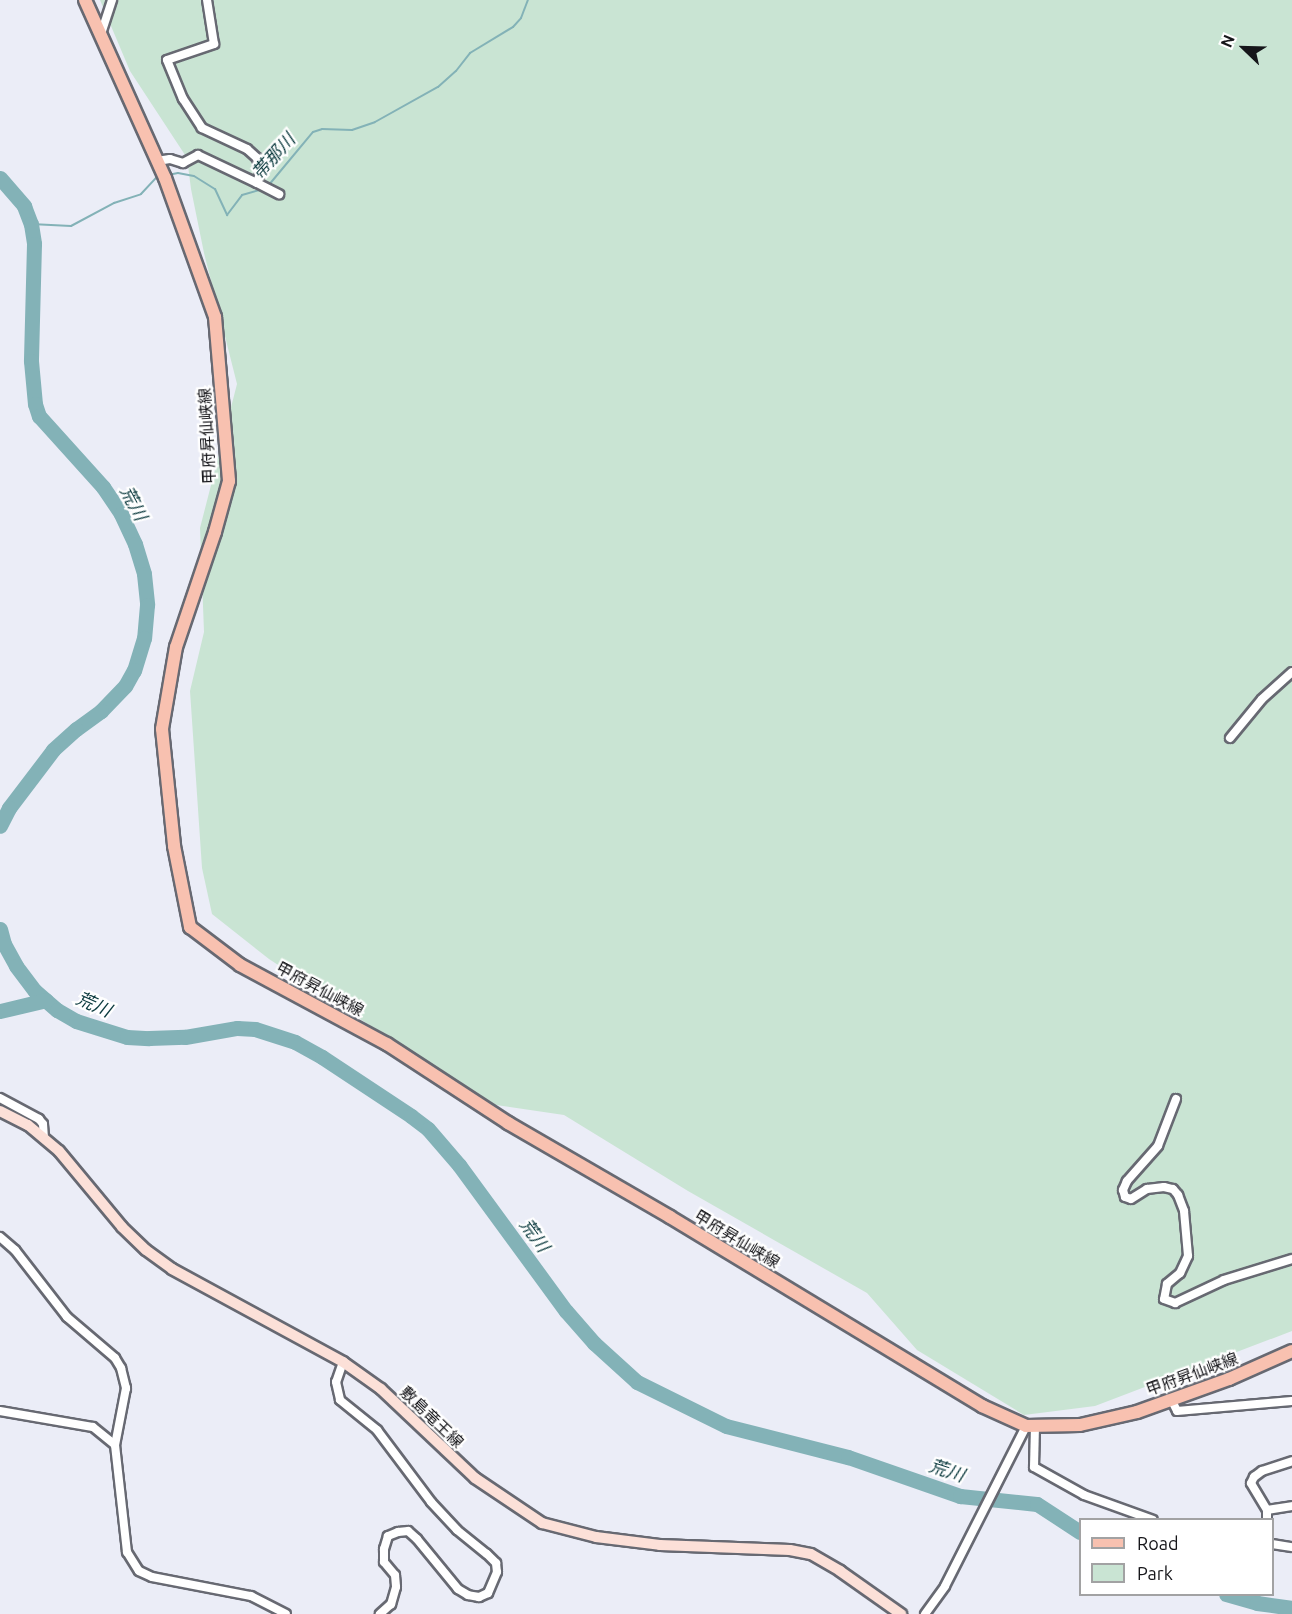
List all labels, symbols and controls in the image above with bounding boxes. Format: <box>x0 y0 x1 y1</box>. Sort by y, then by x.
north arrow <box>1214 18 1274 78</box>
text: N <box>1217 32 1238 50</box>
water label: 帯那川 <box>247 129 299 183</box>
street label: 甲府昇仙峡線 <box>195 388 219 484</box>
water label: 荒川 <box>116 482 152 524</box>
street label: 甲府昇仙峡線 <box>273 958 367 1020</box>
water label: 荒川 <box>73 987 115 1021</box>
street label: 甲府昇仙峡線 <box>691 1206 783 1272</box>
water label: 荒川 <box>516 1214 554 1256</box>
street label: 甲府昇仙峡線 <box>1144 1349 1240 1399</box>
street label: 敷島竜王線 <box>397 1382 467 1452</box>
water label: 荒川 <box>927 1454 967 1486</box>
legend <box>1079 1518 1274 1596</box>
text: Road <box>1137 1533 1179 1553</box>
text: Park <box>1137 1563 1173 1583</box>

